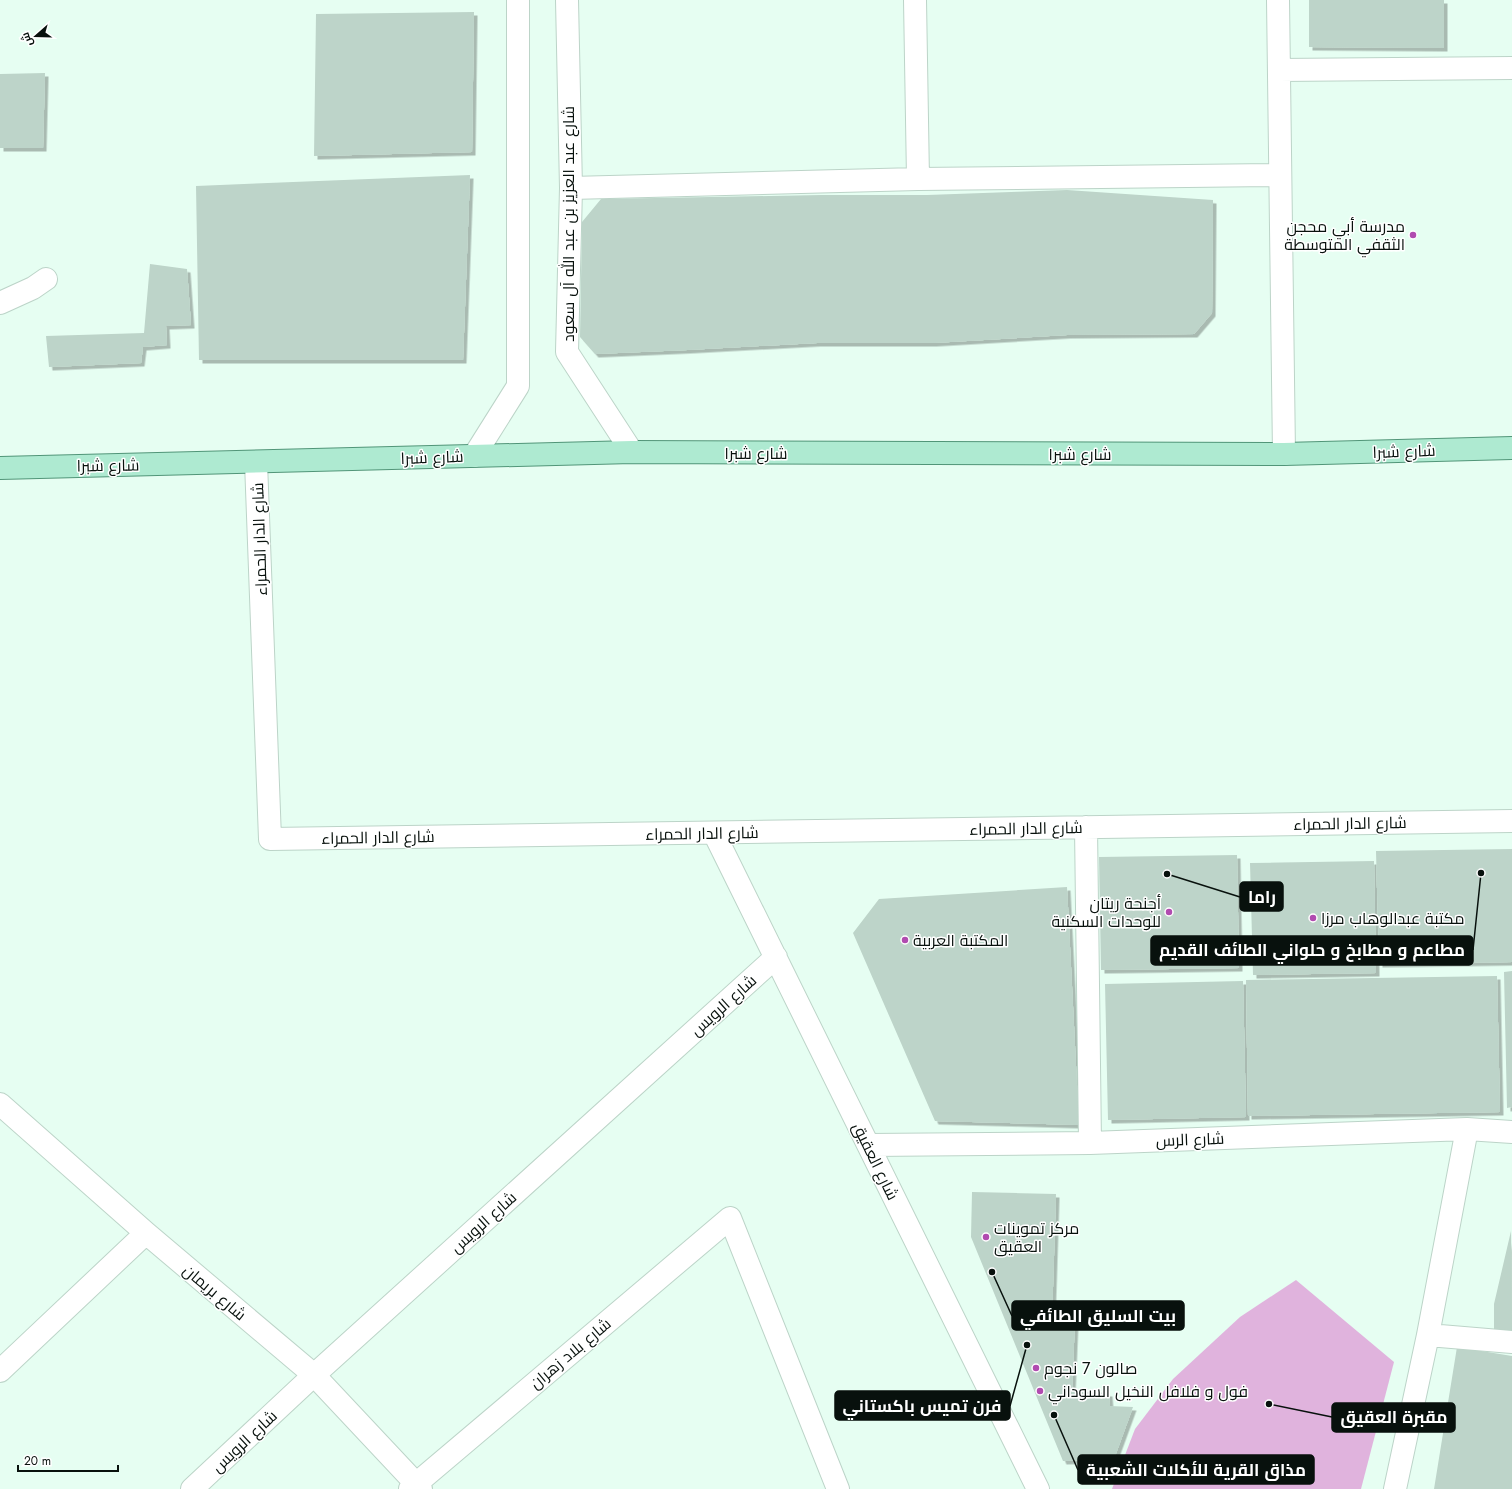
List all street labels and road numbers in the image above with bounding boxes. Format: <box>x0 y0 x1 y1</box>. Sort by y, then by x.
street label: شارع عبد العزيز بن عبد الله آل سعود <box>557 106 580 342</box>
street label: شارع شبرا <box>1372 439 1436 464</box>
street label: شارع شبرا <box>725 442 787 465</box>
street label: شارع شبرا <box>1049 443 1111 466</box>
street label: شارع شبرا <box>400 445 464 470</box>
street label: شارع شبرا <box>76 453 140 478</box>
street label: شارع الدار الحمراء <box>246 482 273 596</box>
street label: شارع الدار الحمراء <box>1293 811 1407 836</box>
street label: شارع الدار الحمراء <box>969 816 1083 841</box>
street label: شارع الدار الحمراء <box>645 821 759 846</box>
street label: شارع الدار الحمراء <box>321 825 435 850</box>
street label: شارع الرويس <box>685 969 762 1041</box>
street label: شارع العقيق <box>847 1118 904 1204</box>
street label: شارع الرس <box>1155 1127 1225 1152</box>
street label: شارع الرويس <box>445 1186 522 1258</box>
street label: شارع بريمان <box>178 1259 251 1326</box>
street label: شارع بلاد زهران <box>525 1312 616 1394</box>
street label: شارع الرويس <box>206 1405 282 1478</box>

